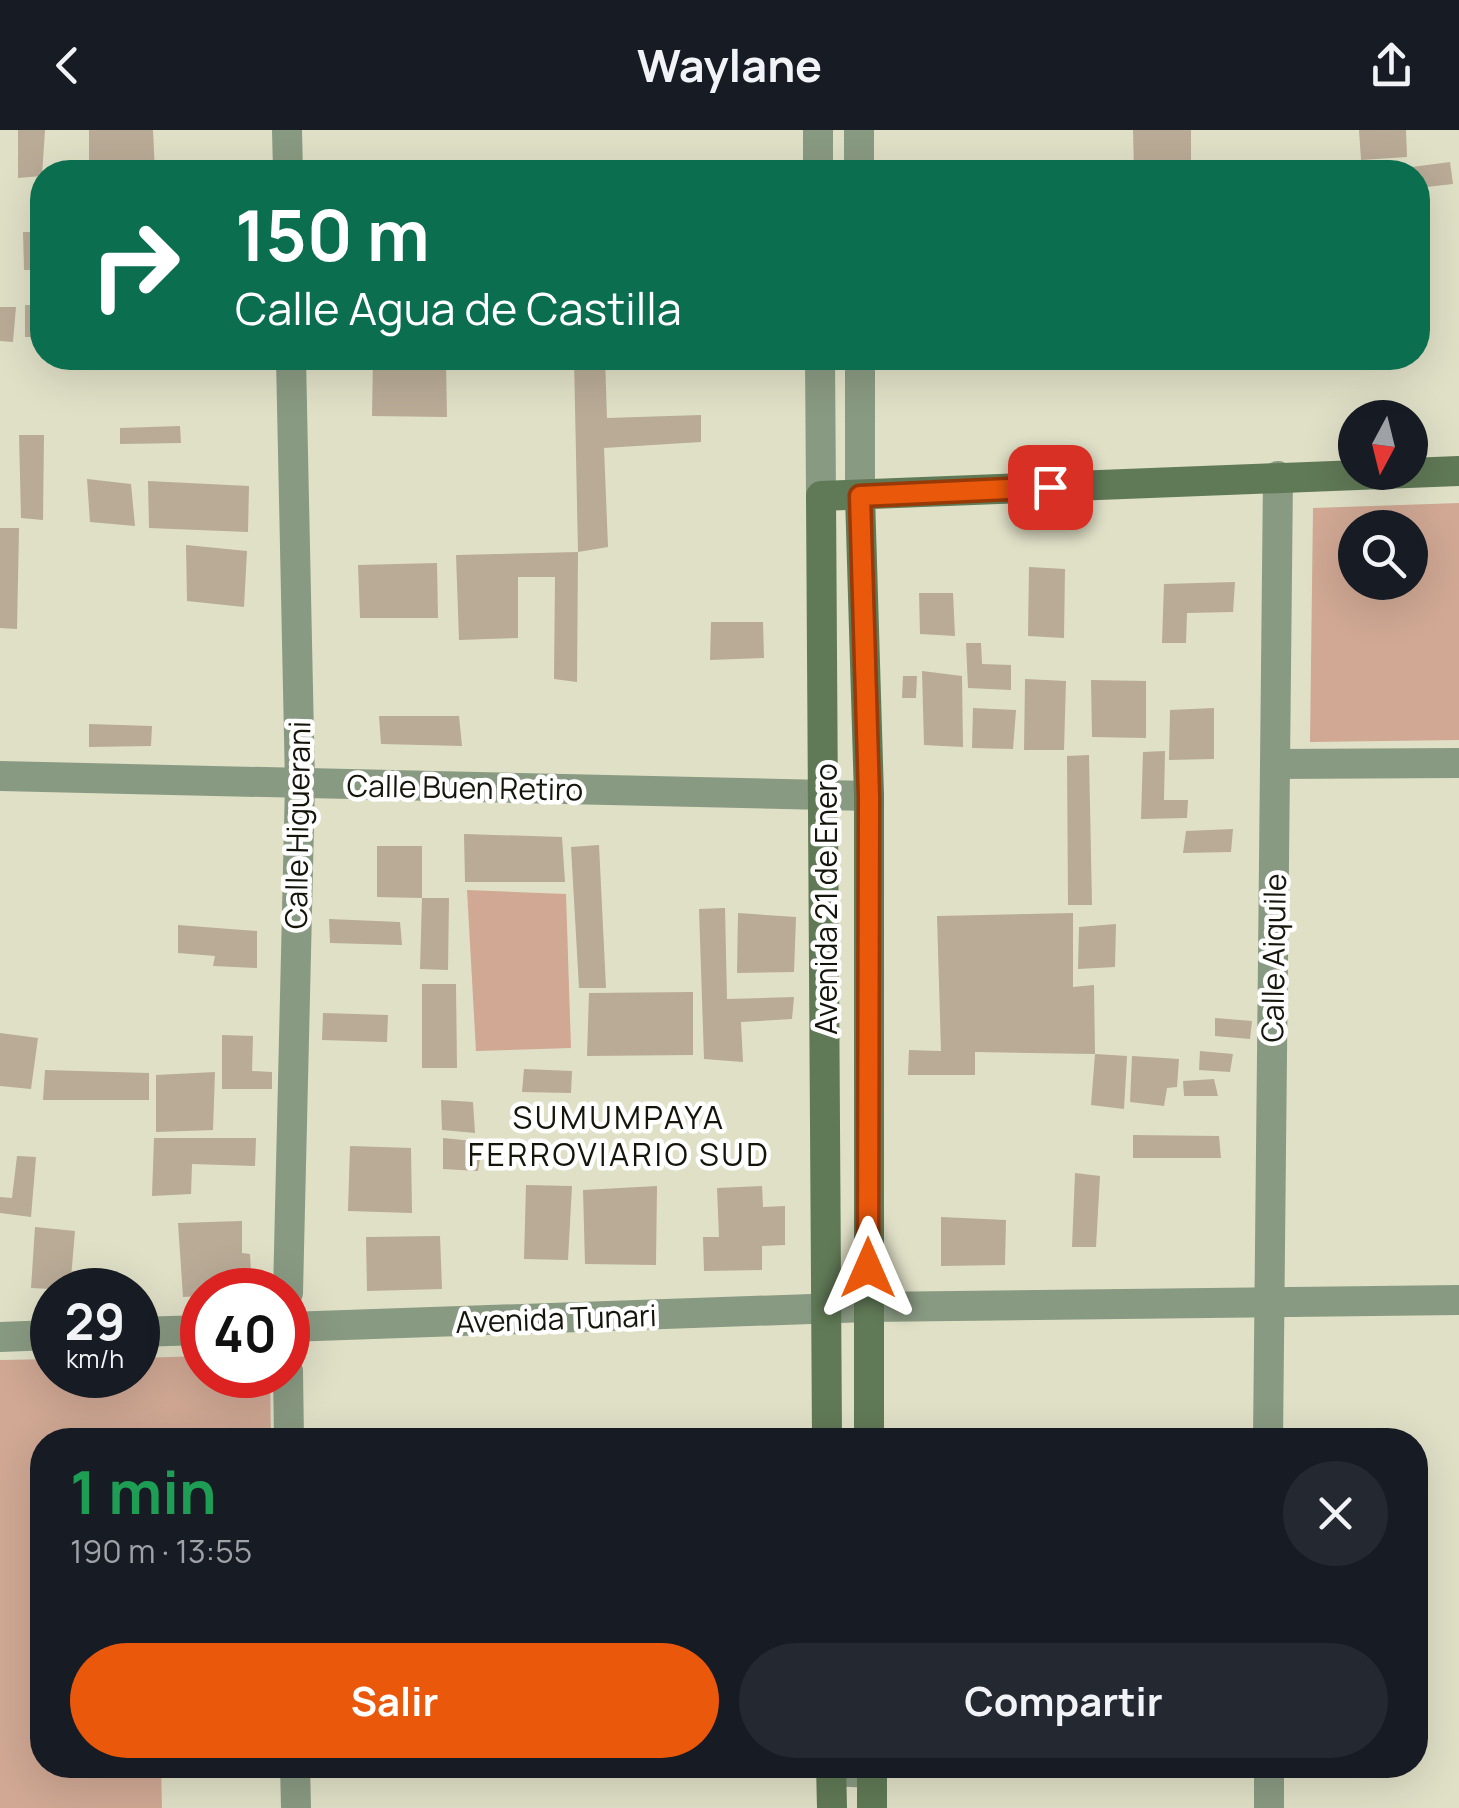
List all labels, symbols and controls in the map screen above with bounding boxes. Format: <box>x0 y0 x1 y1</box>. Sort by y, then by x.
text: Waylane <box>637 34 822 96</box>
icon: back <box>40 38 95 93</box>
icon: share <box>1364 38 1419 93</box>
text: 150 m <box>235 186 430 282</box>
icon: right <box>70 200 200 330</box>
text: Calle Agua de Castilla <box>235 277 682 339</box>
north arrow <box>1338 400 1428 490</box>
map controls <box>1338 400 1428 600</box>
pin <box>1008 445 1093 530</box>
icon: arrive <box>1023 460 1078 515</box>
button: search <box>1338 510 1428 600</box>
street label: Calle Higuerani <box>275 721 319 929</box>
street label: Avenida 21 de Enero <box>805 763 846 1035</box>
street label: Calle Buen Retiro <box>346 764 584 810</box>
street label: Calle Aiquile <box>1251 873 1295 1043</box>
district label: SUMUMPAYA FERROVIARIO SUD <box>468 1095 770 1176</box>
position arrow <box>816 1216 920 1320</box>
speed limit sign: 40 <box>180 1268 310 1398</box>
text: 29 <box>65 1287 125 1355</box>
street label: Avenida Tunari <box>455 1294 657 1342</box>
text: km/h <box>66 1341 124 1376</box>
text: 1 min <box>70 1450 217 1532</box>
button: close <box>1283 1461 1388 1566</box>
text: 190 m · 13:55 <box>70 1529 252 1573</box>
button: Salir <box>70 1643 719 1758</box>
button: Compartir <box>739 1643 1388 1758</box>

